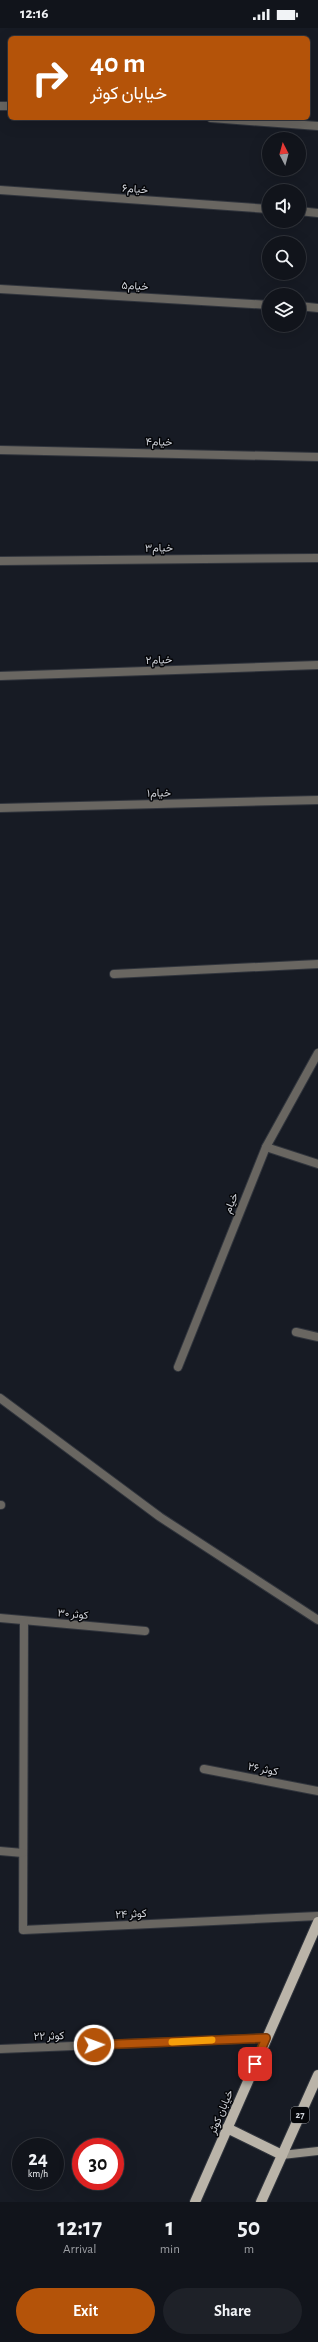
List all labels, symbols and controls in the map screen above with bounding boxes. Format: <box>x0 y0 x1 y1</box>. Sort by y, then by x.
text: 12:16 <box>20 6 49 21</box>
text: 40 m <box>90 50 146 78</box>
icon: right <box>24 52 76 104</box>
text: خیابان کوثر <box>90 85 167 103</box>
north arrow <box>262 132 306 176</box>
map controls <box>262 132 306 332</box>
street label: خیام۶ <box>121 183 148 197</box>
button: sound <box>262 184 306 228</box>
button: search <box>262 236 306 280</box>
street label: خیام۵ <box>121 280 149 294</box>
button: layers <box>262 288 306 332</box>
street label: خیام۴ <box>145 436 173 450</box>
street label: خیام۳ <box>145 542 173 556</box>
street label: خیام۲ <box>146 654 173 668</box>
street label: خیام۱ <box>147 787 171 801</box>
street label: خیام <box>222 1191 242 1215</box>
street label: کوثر ۳۰ <box>57 1607 89 1622</box>
street label: کوثر ۲۶ <box>247 1761 279 1778</box>
street label: کوثر ۲۴ <box>115 1908 147 1921</box>
position arrow <box>73 2024 115 2066</box>
street label: کوثر ۲۲ <box>33 2030 65 2043</box>
pin <box>238 2047 272 2081</box>
icon: arrive <box>244 2053 266 2075</box>
street label: خیابان کوثر <box>206 2088 236 2137</box>
road number: 27 <box>291 2107 309 2123</box>
speed limit sign: 30 <box>72 2138 124 2190</box>
text: 24 <box>28 2149 48 2169</box>
text: km/h <box>28 2169 48 2179</box>
text: 12:17 <box>58 2216 102 2240</box>
text: 1 <box>165 2216 174 2240</box>
text: 50 <box>238 2216 260 2240</box>
text: Arrival <box>63 2243 97 2256</box>
text: min <box>160 2243 180 2256</box>
text: m <box>244 2243 254 2256</box>
button: Exit <box>16 2288 155 2334</box>
button: Share <box>163 2288 302 2334</box>

